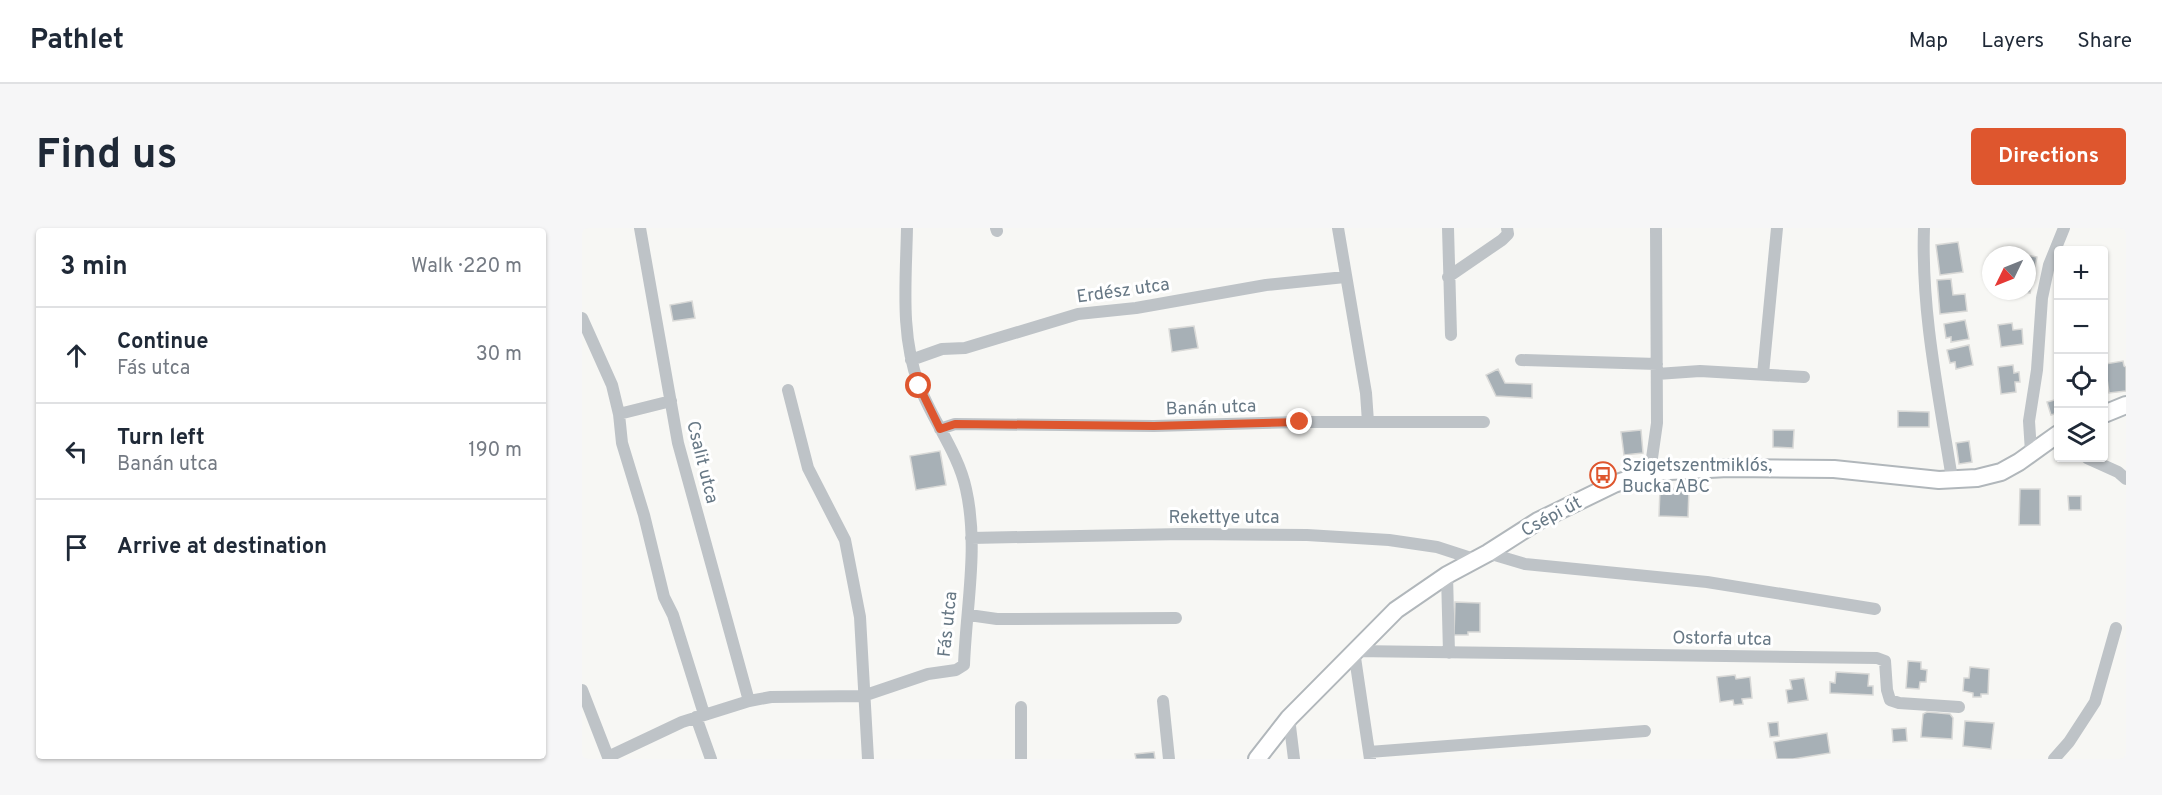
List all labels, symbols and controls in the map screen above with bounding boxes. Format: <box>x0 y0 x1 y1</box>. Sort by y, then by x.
text: Pathlet <box>30 23 124 59</box>
text: Map <box>1909 28 1948 55</box>
text: Layers <box>1981 28 2044 55</box>
text: Share <box>2077 28 2132 55</box>
button: Directions <box>1971 128 2126 185</box>
text: Find us <box>36 130 177 183</box>
north arrow <box>1982 246 2036 300</box>
map controls <box>2054 246 2108 462</box>
button: + <box>2054 246 2108 300</box>
text: 3 min <box>60 251 128 284</box>
text: Walk · 220 m <box>411 254 522 280</box>
street label: Erdész utca <box>1075 274 1171 309</box>
button: − <box>2054 300 2108 354</box>
text: Continue <box>117 329 208 356</box>
icon: ahead <box>60 339 93 372</box>
text: 30 m <box>476 342 522 368</box>
button: locate <box>2054 354 2108 408</box>
text: Fás utca <box>117 356 190 382</box>
route start <box>905 372 931 398</box>
street label: Banán utca <box>1165 395 1257 422</box>
route end <box>1286 408 1312 434</box>
button: layers <box>2054 408 2108 462</box>
street label: Csalit utca <box>680 419 723 506</box>
text: Turn left <box>117 425 205 452</box>
icon: left <box>60 435 93 468</box>
text: 190 m <box>468 438 522 464</box>
text: Banán utca <box>117 452 218 478</box>
place label: Szigetszentmiklós, Bucka ABC <box>1622 455 1772 499</box>
bus stop icon: Szigetszentmiklós, Bucka ABC <box>1588 460 1618 490</box>
street label: Csépi út <box>1517 492 1586 543</box>
street label: Rekettye utca <box>1168 507 1280 530</box>
icon: arrive <box>60 531 93 564</box>
text: Arrive at destination <box>117 534 327 561</box>
street label: Fás utca <box>934 590 963 658</box>
street label: Ostorfa utca <box>1672 627 1772 652</box>

